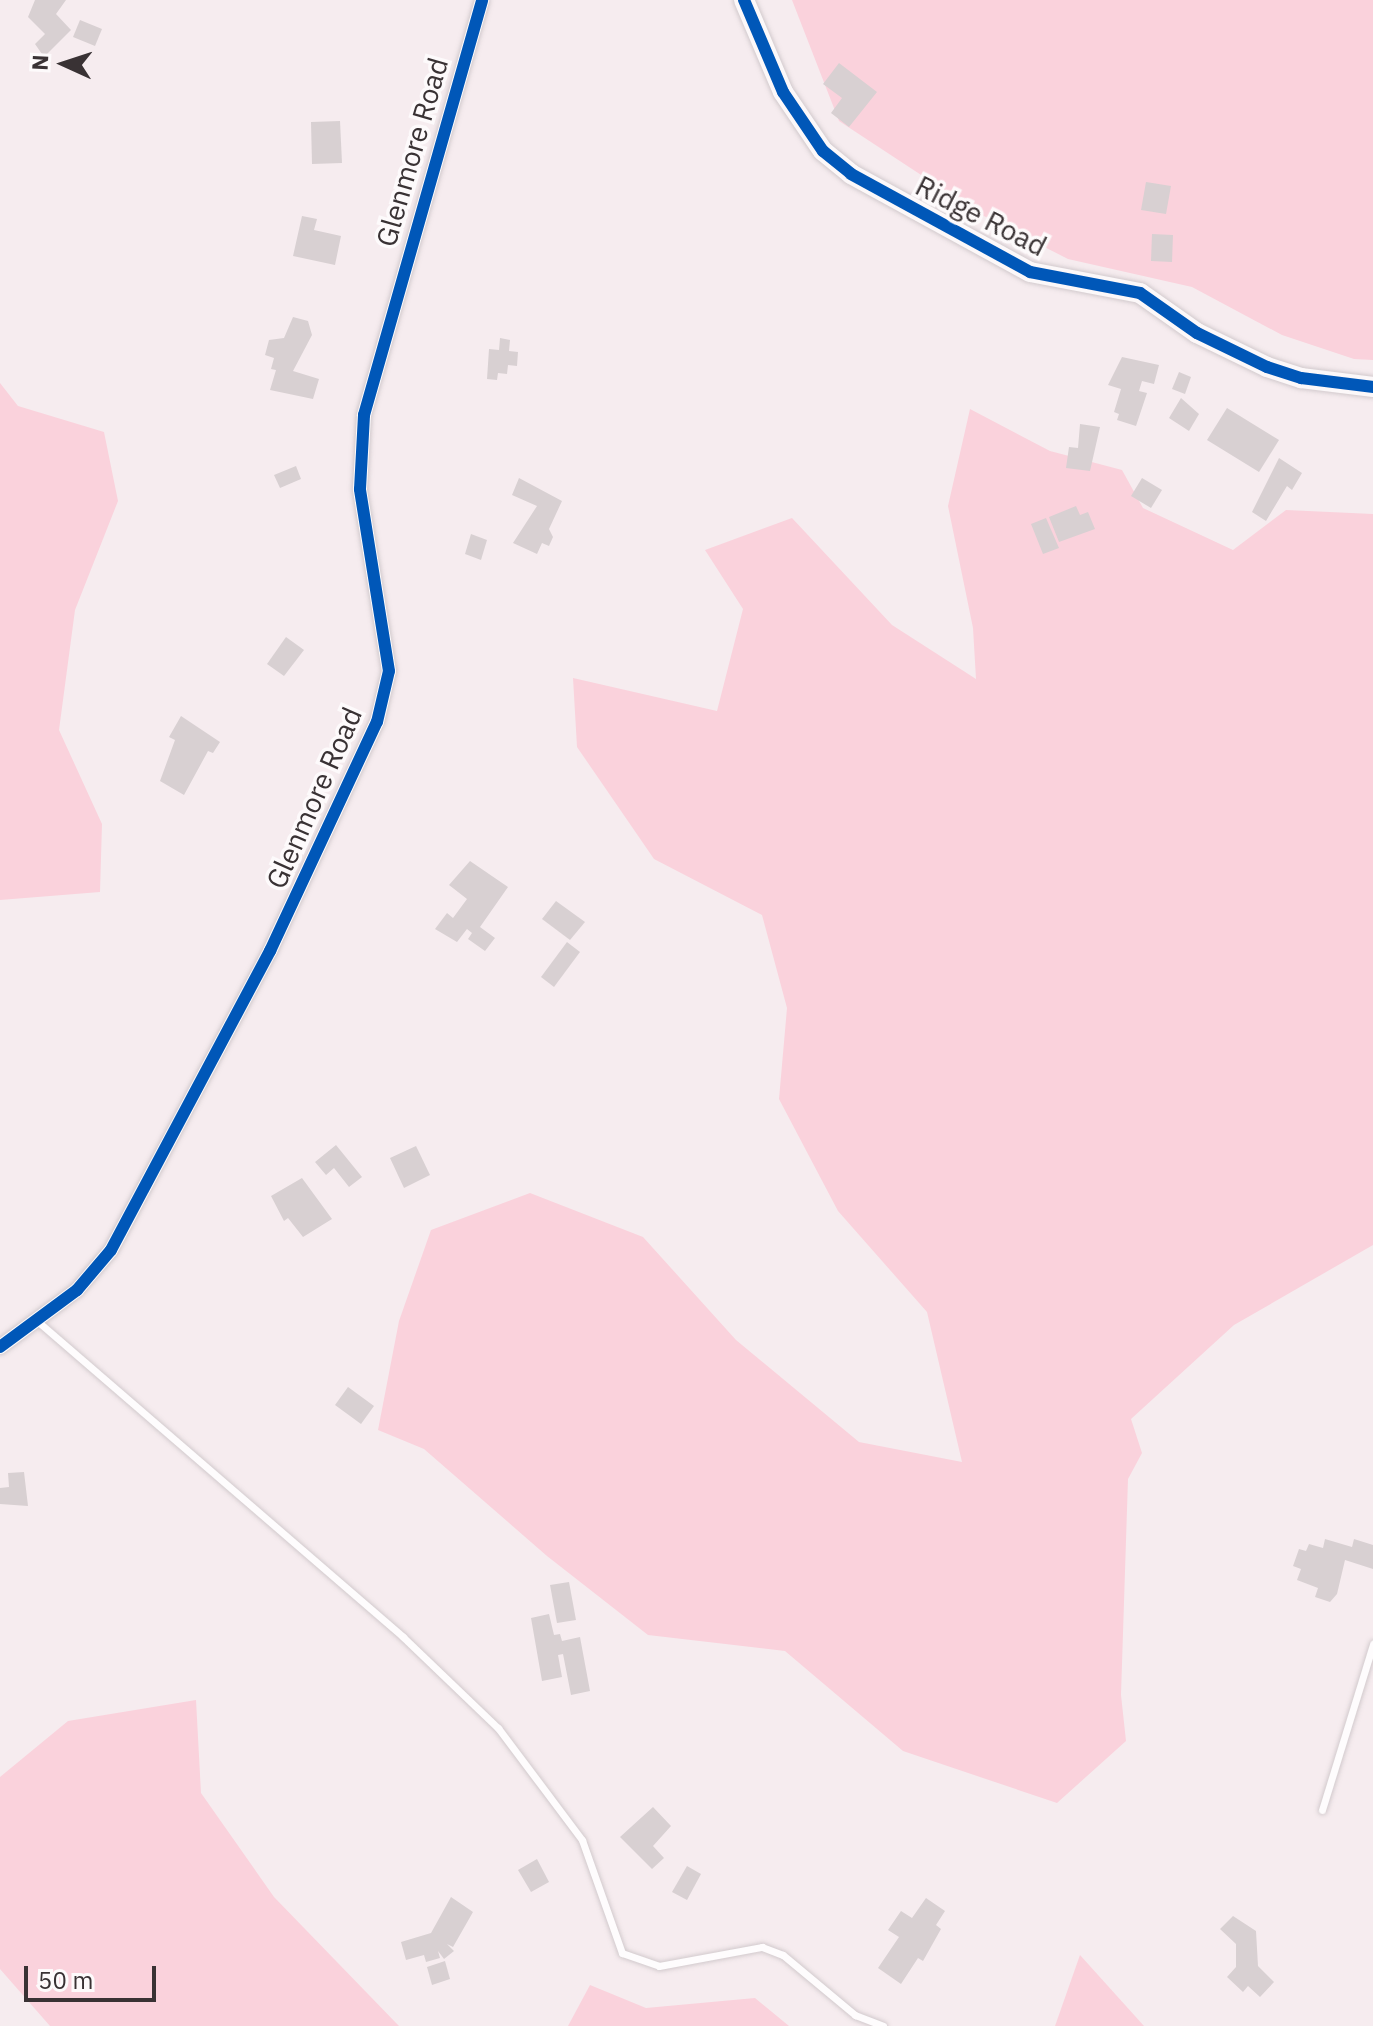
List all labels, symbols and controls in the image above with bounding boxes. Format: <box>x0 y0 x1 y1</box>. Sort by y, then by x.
north arrow <box>24 24 104 104</box>
text: N <box>25 54 54 71</box>
street label: Glenmore Road <box>369 54 455 250</box>
street label: Ridge Road <box>910 169 1052 263</box>
street label: Glenmore Road <box>259 702 369 894</box>
scale bar <box>28 1950 160 2000</box>
text: 50 m <box>38 1964 93 1996</box>

